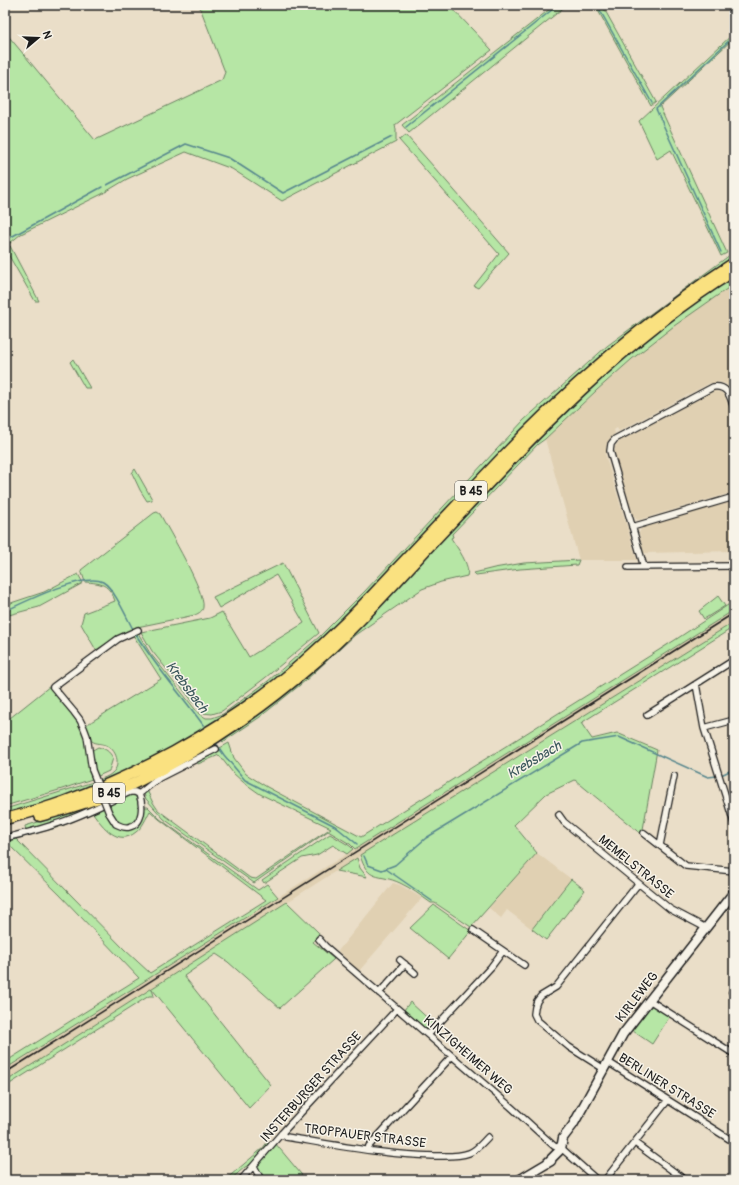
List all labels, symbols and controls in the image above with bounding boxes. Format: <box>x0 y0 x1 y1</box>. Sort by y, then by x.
north arrow <box>18 18 58 58</box>
text: N <box>40 29 55 41</box>
road number: B 45 <box>455 481 487 501</box>
water label: Krebsbach <box>162 658 213 717</box>
water label: Krebsbach <box>504 736 565 783</box>
road number: B 45 <box>93 783 125 803</box>
street label: MEMELSTRASSE <box>595 832 677 902</box>
street label: KIRLEWEG <box>612 969 662 1025</box>
street label: KINZIGHEIMER WEG <box>420 1012 516 1098</box>
street label: INSTERBURGER STRASSE <box>257 1028 365 1146</box>
street label: BERLINER STRASSE <box>616 1050 719 1122</box>
street label: TROPPAUER STRASSE <box>303 1121 427 1151</box>

